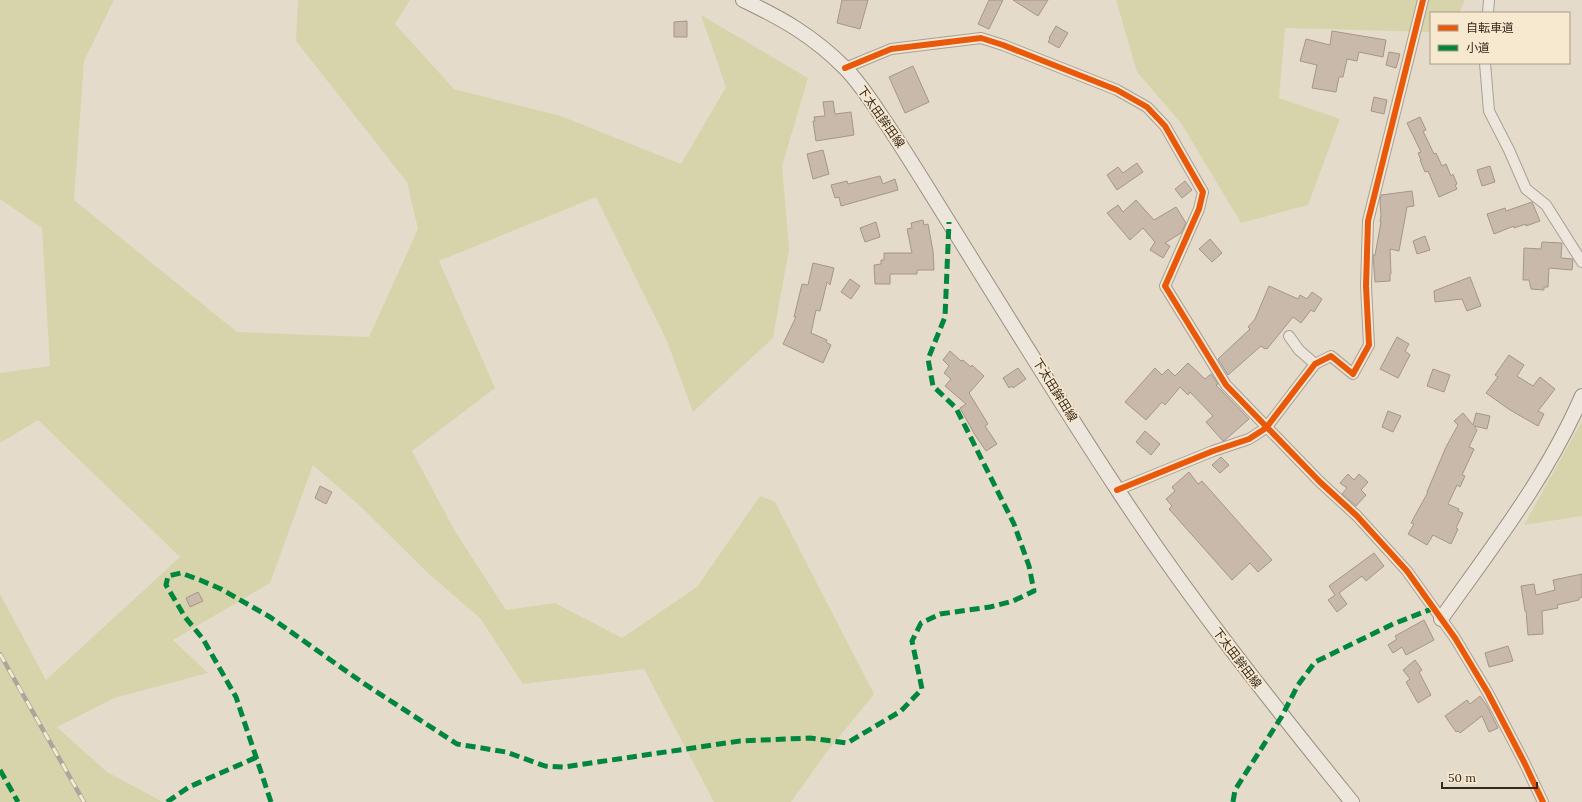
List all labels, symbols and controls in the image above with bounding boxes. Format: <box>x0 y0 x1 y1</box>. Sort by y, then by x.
legend <box>1430 12 1570 64</box>
text: 自転車道 <box>1466 20 1514 35</box>
text: 小道 <box>1466 40 1490 55</box>
street label: 下太田鉾田線 <box>855 83 908 151</box>
street label: 下太田鉾田線 <box>1030 355 1081 424</box>
street label: 下太田鉾田線 <box>1210 624 1265 691</box>
scale bar <box>1442 764 1537 790</box>
text: 50 m <box>1448 770 1476 785</box>

